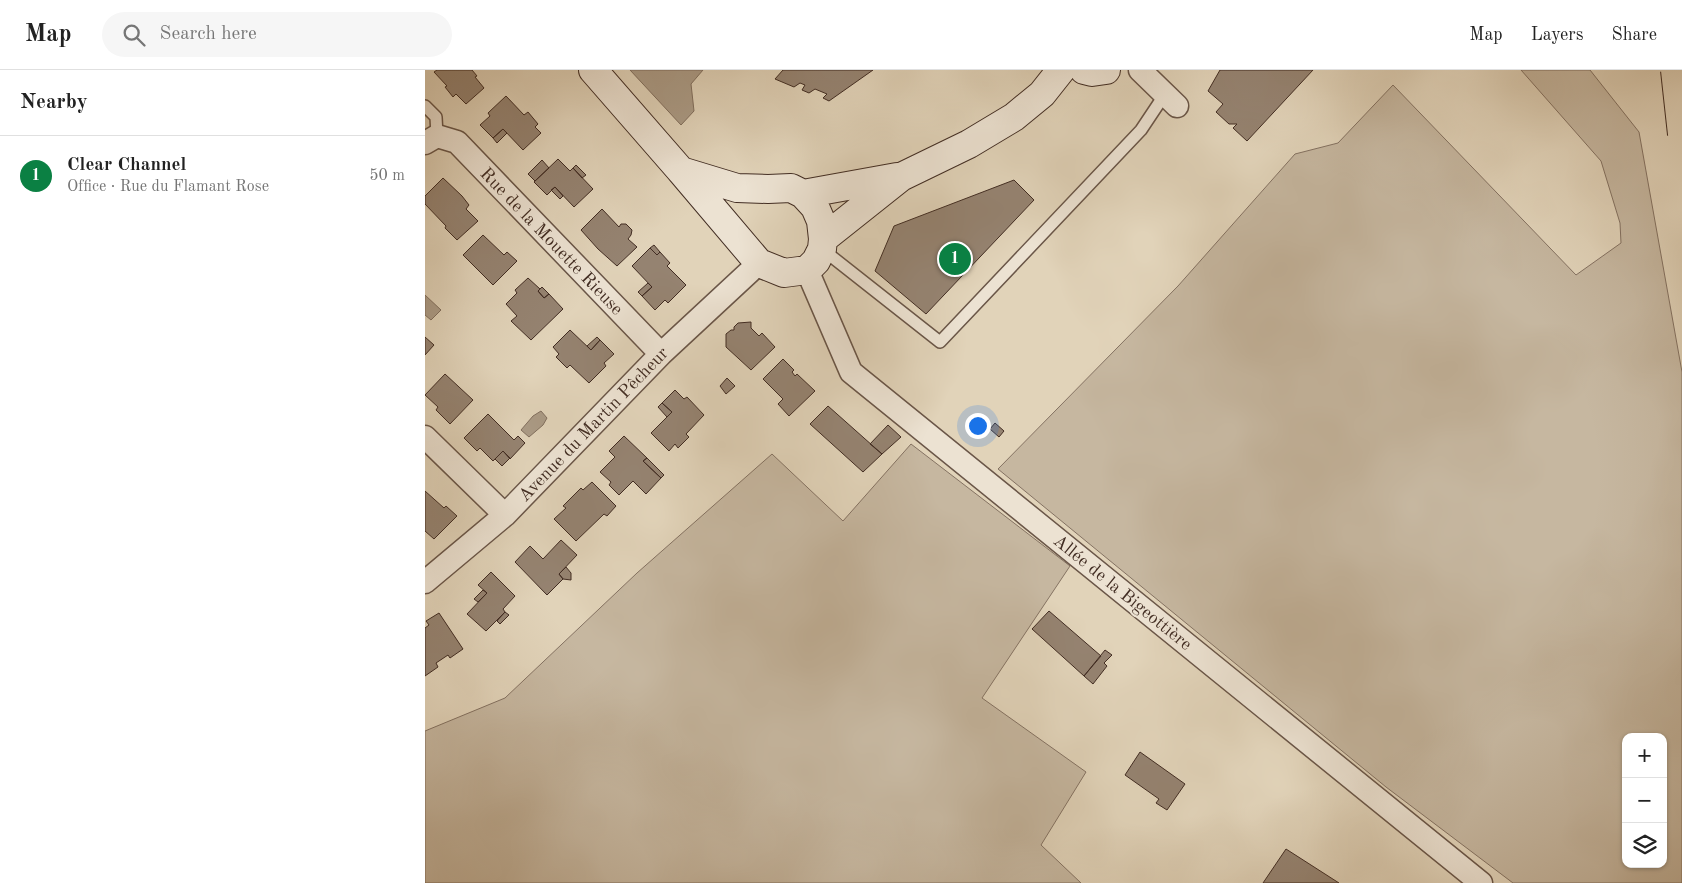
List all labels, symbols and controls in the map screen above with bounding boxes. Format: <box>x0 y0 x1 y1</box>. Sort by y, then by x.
search box <box>102 12 452 57</box>
icon: search <box>120 21 148 49</box>
text: Map <box>25 23 72 47</box>
text: Search here <box>160 25 257 44</box>
text: Map <box>1469 26 1503 44</box>
text: Layers <box>1531 26 1583 44</box>
text: Share <box>1611 26 1657 44</box>
text: Nearby <box>20 92 88 113</box>
text: Clear Channel <box>67 156 186 175</box>
street label: Rue de la Mouette Rieuse <box>476 165 626 319</box>
text: 1 <box>31 168 41 184</box>
text: 50 m <box>369 168 405 184</box>
text: Office · Rue du Flamant Rose <box>67 179 269 195</box>
pin: 1 <box>939 240 971 278</box>
street label: Avenue du Martin Pêcheur <box>515 344 673 505</box>
your location <box>965 413 991 439</box>
street label: Allée de la Bigeottière <box>1050 532 1195 654</box>
map controls <box>1622 733 1667 868</box>
button: + <box>1622 733 1667 778</box>
button: − <box>1622 778 1667 823</box>
button: layers <box>1622 823 1667 868</box>

